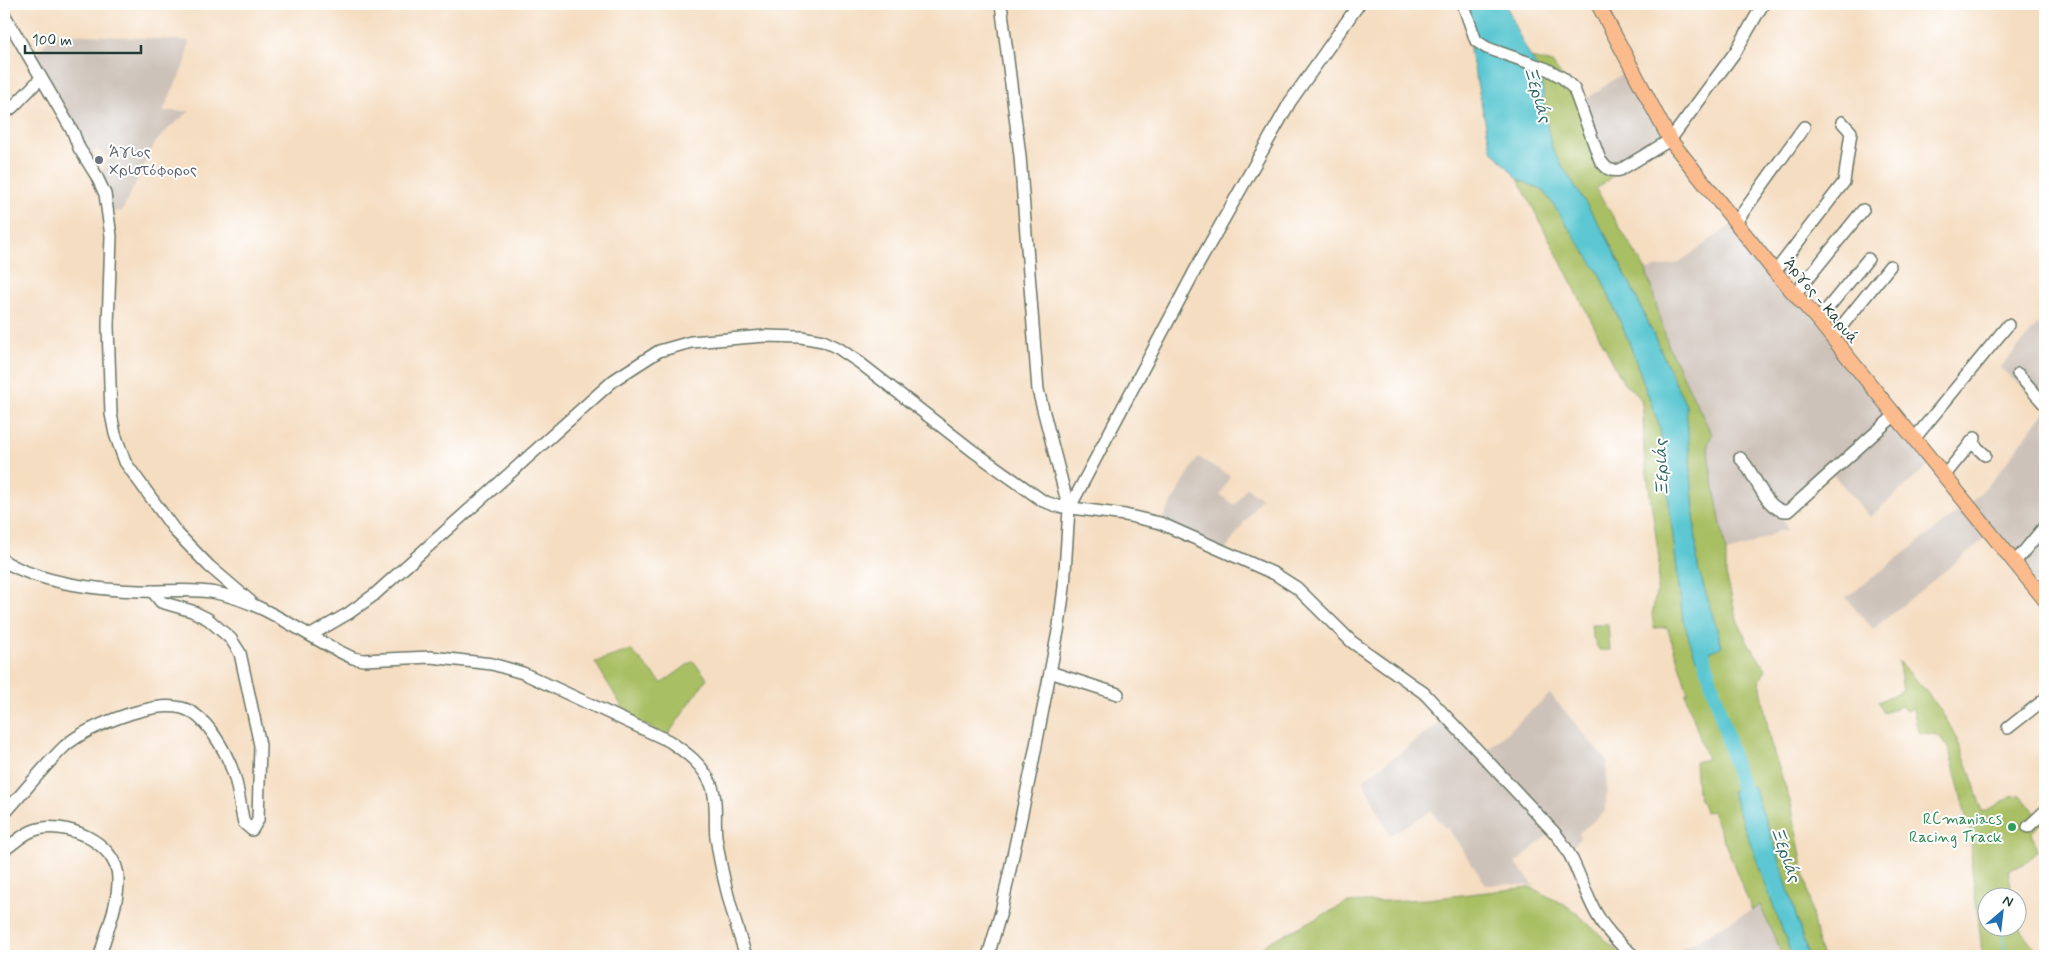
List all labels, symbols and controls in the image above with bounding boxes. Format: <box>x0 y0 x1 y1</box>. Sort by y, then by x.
scale bar <box>25 22 141 54</box>
text: 100 m <box>32 31 72 51</box>
water label: Ξεριάς <box>1517 63 1557 127</box>
place label: Άγιος Χριστόφορος <box>109 142 197 181</box>
marker: Άγιος Χριστόφορος <box>93 154 105 166</box>
street label: Άργος - Καρυά <box>1779 253 1863 348</box>
water label: Ξεριάς <box>1648 437 1675 497</box>
place label: RCmaniacs Racing Track <box>1909 809 2002 848</box>
marker: RCmaniacs Racing Track <box>2006 821 2018 833</box>
water label: Ξεριάς <box>1764 823 1807 887</box>
north arrow <box>1976 888 2026 938</box>
text: N <box>1999 891 2016 912</box>

